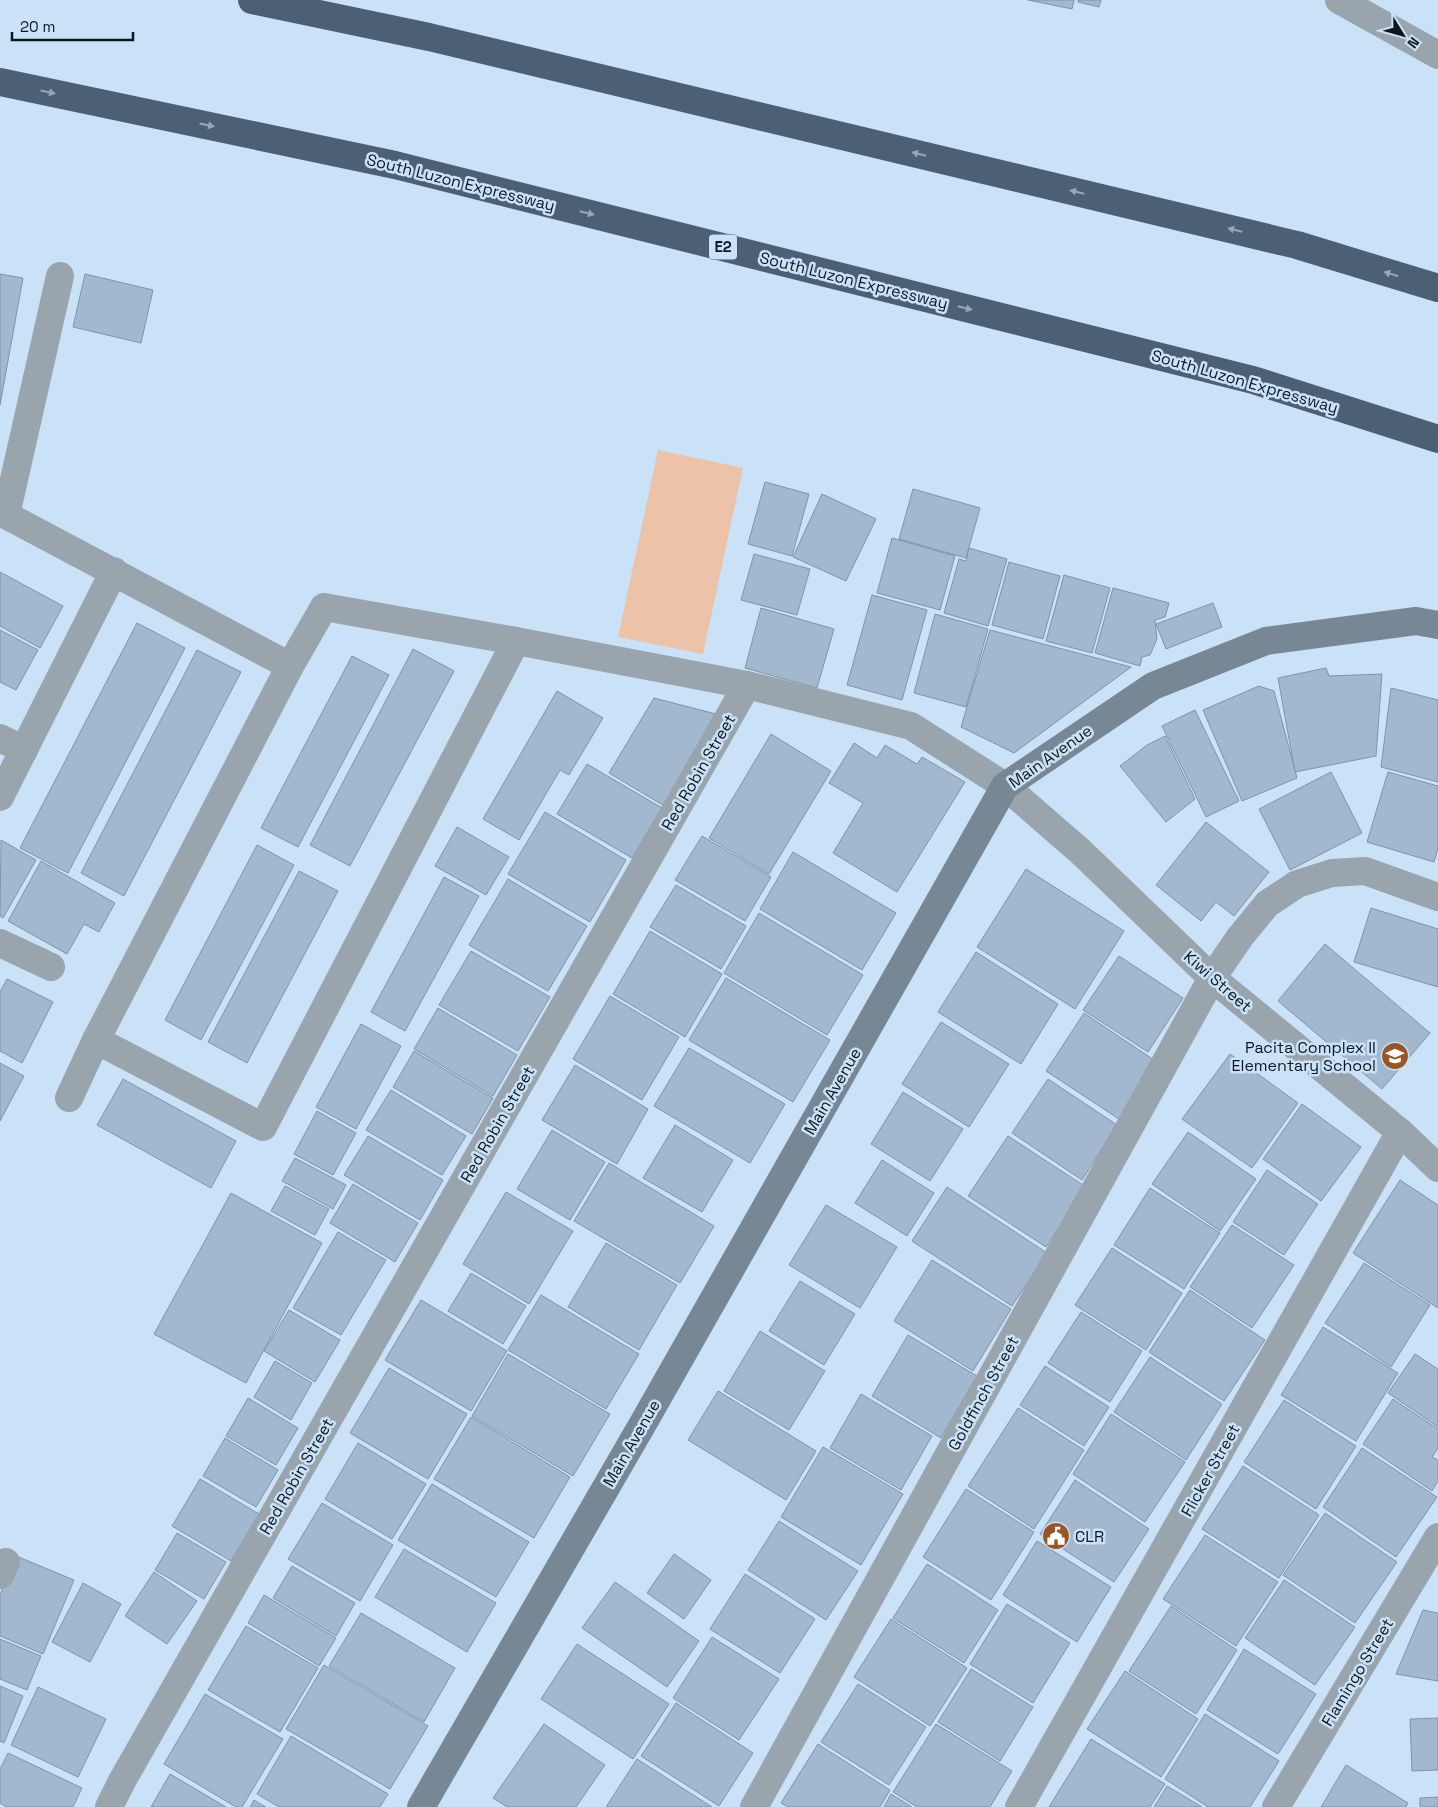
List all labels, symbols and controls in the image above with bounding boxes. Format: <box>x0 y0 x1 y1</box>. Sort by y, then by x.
scale bar <box>12 10 134 42</box>
north arrow <box>1378 10 1428 60</box>
text: 20 m <box>20 17 55 36</box>
text: N <box>1403 34 1423 52</box>
one-way arrow <box>40 89 56 97</box>
one-way arrow <box>199 122 215 130</box>
street label: South Luzon Expressway <box>365 149 557 216</box>
one-way arrow <box>911 150 926 158</box>
one-way arrow <box>1069 188 1084 196</box>
one-way arrow <box>579 209 594 217</box>
one-way arrow <box>1227 226 1242 234</box>
road number: E2 <box>709 234 737 260</box>
street label: South Luzon Expressway <box>758 247 950 314</box>
one-way arrow <box>1384 269 1399 277</box>
one-way arrow <box>958 304 973 312</box>
street label: South Luzon Expressway <box>1149 345 1341 418</box>
street label: Red Robin Street <box>657 710 740 834</box>
street label: Main Avenue <box>1004 720 1096 793</box>
street label: Kiwi Street <box>1179 946 1256 1017</box>
place label: Pacita Complex II Elementary School <box>1231 1037 1376 1076</box>
school or university icon: Pacita Complex II Elementary School <box>1380 1041 1410 1071</box>
street label: Main Avenue <box>799 1044 866 1139</box>
street label: Red Robin Street <box>456 1062 539 1186</box>
street label: Goldfinch Street <box>943 1332 1024 1454</box>
street label: Main Avenue <box>598 1396 665 1491</box>
street label: Red Robin Street <box>255 1414 338 1538</box>
street label: Flicker Street <box>1176 1420 1245 1520</box>
public building icon: CLR <box>1041 1521 1071 1551</box>
place label: CLR <box>1075 1526 1104 1547</box>
street label: Flamingo Street <box>1317 1614 1398 1730</box>

